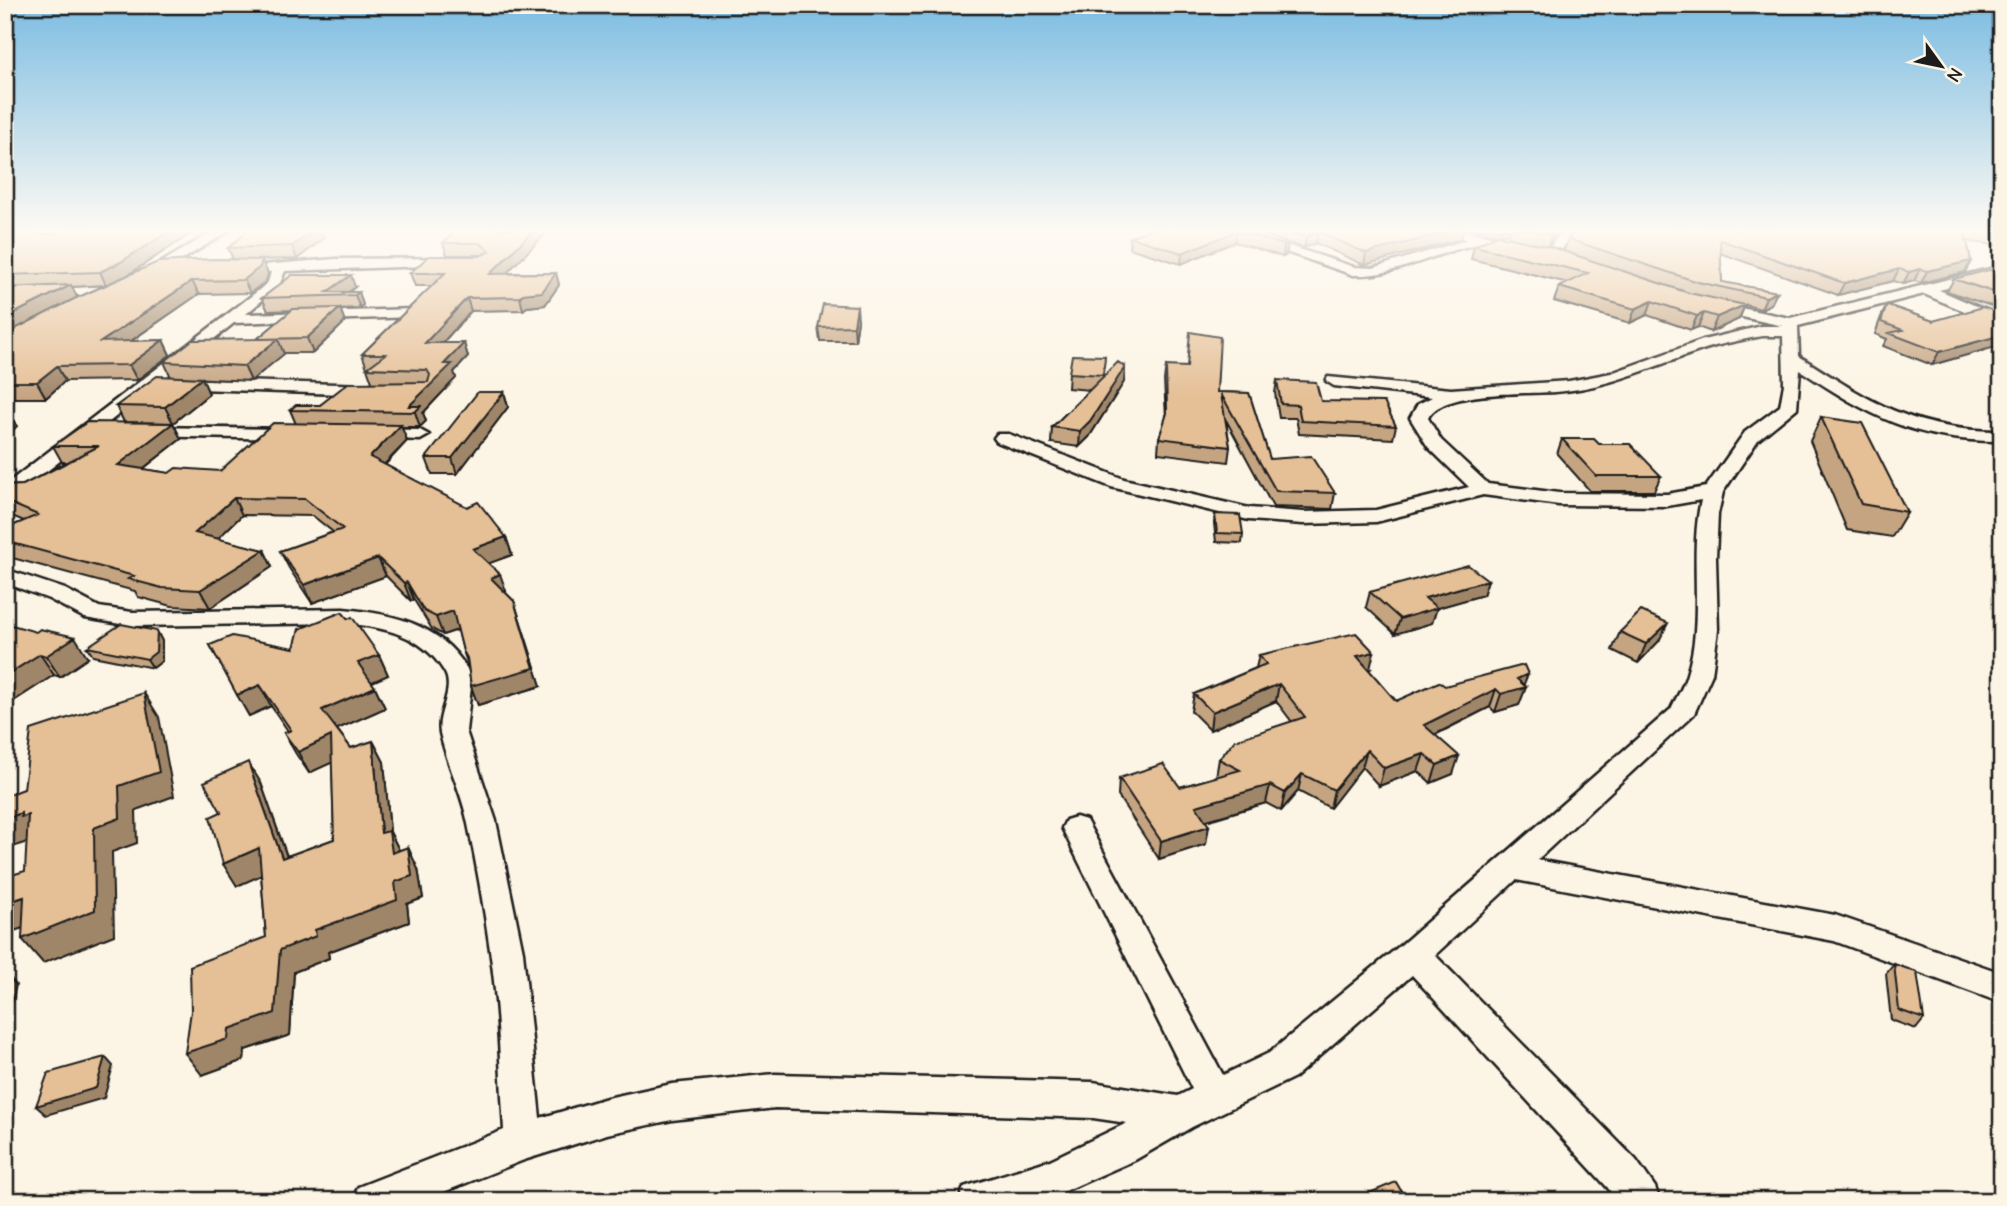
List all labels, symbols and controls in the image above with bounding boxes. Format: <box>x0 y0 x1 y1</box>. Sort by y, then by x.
north arrow <box>1906 32 1976 102</box>
text: N <box>1942 64 1967 86</box>

